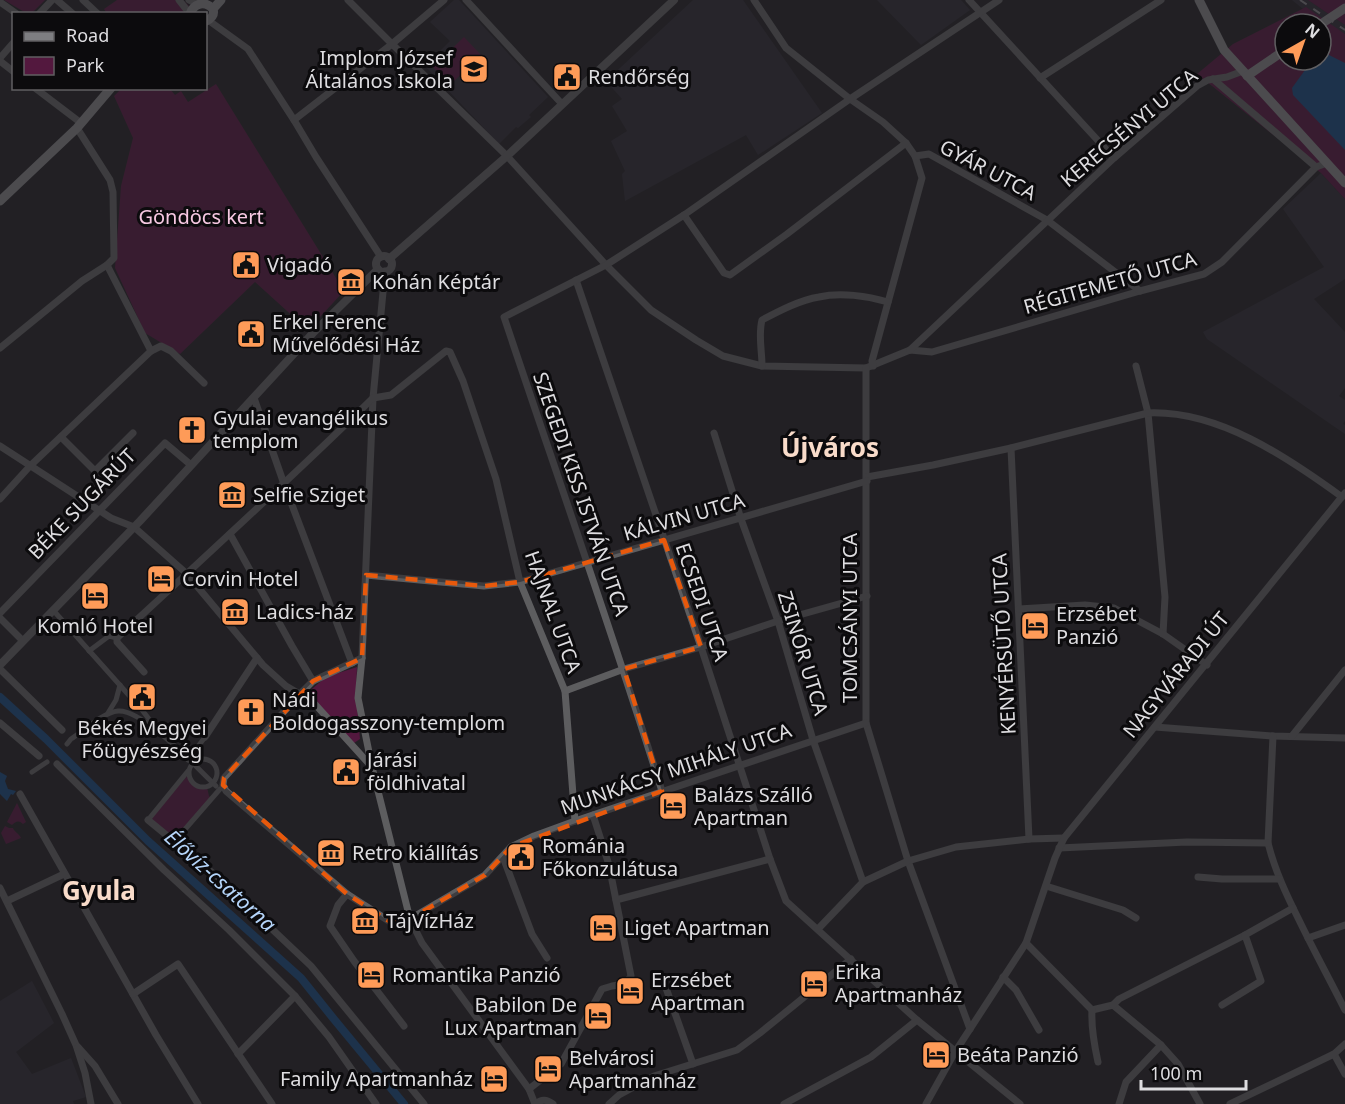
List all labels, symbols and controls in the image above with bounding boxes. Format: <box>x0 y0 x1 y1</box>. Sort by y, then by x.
legend <box>12 12 207 90</box>
north arrow <box>1273 12 1333 72</box>
text: N <box>1301 18 1325 43</box>
text: Road <box>66 23 109 47</box>
place label: Implom József Általános Iskola <box>305 44 454 94</box>
text: Park <box>66 53 104 77</box>
school or university icon: Implom József Általános Iskola <box>458 53 490 85</box>
public building icon: Rendőrség <box>551 61 583 93</box>
street label: KERECSÉNYI UTCA <box>1054 62 1203 193</box>
place label: Rendőrség <box>588 63 690 90</box>
street label: GYÁR UTCA <box>935 133 1041 206</box>
park label: Göndöcs kert <box>138 203 264 230</box>
street label: RÉGITEMETŐ UTCA <box>1020 245 1200 320</box>
public building icon: Vigadó <box>230 249 262 281</box>
place label: Vigadó <box>267 251 332 278</box>
museum icon: Kohán Képtár <box>335 266 367 298</box>
place label: Kohán Képtár <box>372 268 500 295</box>
place label: Erkel Ferenc Művelődési Ház <box>272 308 420 358</box>
public building icon: Erkel Ferenc Művelődési Ház <box>235 318 267 350</box>
street label: SZEGEDI KISS ISTVÁN UTCA <box>527 368 636 620</box>
place label: Gyulai evangélikus templom <box>213 404 388 454</box>
church icon: Gyulai evangélikus templom <box>176 414 208 446</box>
district label: Újváros <box>781 429 879 465</box>
street label: BÉKE SUGÁRÚT <box>22 442 141 565</box>
museum icon: Selfie Sziget <box>216 479 248 511</box>
place label: Selfie Sziget <box>253 481 365 508</box>
street label: KÁLVIN UTCA <box>620 486 748 547</box>
street label: TOMCSÁNYI UTCA <box>836 533 863 703</box>
street label: ECSEDI UTCA <box>670 539 735 665</box>
street label: HAJNAL UTCA <box>519 547 588 677</box>
street label: KENYÉRSÜTŐ UTCA <box>985 552 1022 735</box>
hotel icon: Corvin Hotel <box>145 563 177 595</box>
place label: Corvin Hotel <box>182 565 298 592</box>
hotel icon: Komló Hotel <box>79 580 111 612</box>
street label: ZSINÓR UTCA <box>772 588 835 718</box>
museum icon: Ladics-ház <box>219 596 251 628</box>
place label: Ladics-ház <box>256 598 354 625</box>
place label: Erzsébet Panzió <box>1056 600 1136 650</box>
street label: NAGYVÁRADI ÚT <box>1116 606 1235 743</box>
hotel icon: Erzsébet Panzió <box>1019 610 1051 642</box>
place label: Komló Hotel <box>37 612 153 639</box>
public building icon: Békés Megyei Főügyészség <box>126 681 158 713</box>
place label: Nádi Boldogasszony-templom <box>272 686 505 736</box>
church icon: Nádi Boldogasszony-templom <box>235 696 267 728</box>
place label: Békés Megyei Főügyészség <box>77 714 207 764</box>
street label: MUNKÁCSY MIHÁLY UTCA <box>557 716 795 821</box>
place label: Járási földhivatal <box>365 746 466 796</box>
public building icon: Járási földhivatal <box>330 756 362 788</box>
place label: Balázs Szálló Apartman <box>694 781 813 831</box>
hotel icon: Balázs Szálló Apartman <box>657 790 689 822</box>
water label: Élővíz-csatorna <box>159 823 282 938</box>
place label: Románia Főkonzulátusa <box>542 832 678 882</box>
museum icon: Retro kiállítás <box>315 837 347 869</box>
place label: Retro kiállítás <box>352 839 479 866</box>
public building icon: Románia Főkonzulátusa <box>505 841 537 873</box>
district label: Gyula <box>62 872 136 908</box>
museum icon: TájVízHáz <box>349 905 381 937</box>
place label: TájVízHáz <box>386 907 474 934</box>
hotel icon: Liget Apartman <box>587 912 619 944</box>
place label: Liget Apartman <box>624 914 770 941</box>
place label: Erika Apartmanház <box>835 958 962 1008</box>
hotel icon: Romantika Panzió <box>355 959 387 991</box>
place label: Romantika Panzió <box>392 961 561 988</box>
place label: Erzsébet Apartman <box>651 966 745 1016</box>
hotel icon: Erika Apartmanház <box>798 968 830 1000</box>
hotel icon: Erzsébet Apartman <box>614 975 646 1007</box>
place label: Babilon De Lux Apartman <box>444 991 577 1041</box>
hotel icon: Babilon De Lux Apartman <box>582 1000 614 1032</box>
hotel icon: Beáta Panzió <box>920 1039 952 1071</box>
place label: Beáta Panzió <box>957 1041 1078 1068</box>
place label: Belvárosi Apartmanház <box>569 1044 696 1094</box>
hotel icon: Belvárosi Apartmanház <box>532 1053 564 1085</box>
scale bar <box>1141 1053 1246 1091</box>
text: 100 m <box>1150 1061 1202 1085</box>
hotel icon: Family Apartmanház <box>478 1063 510 1095</box>
place label: Family Apartmanház <box>280 1065 473 1092</box>

